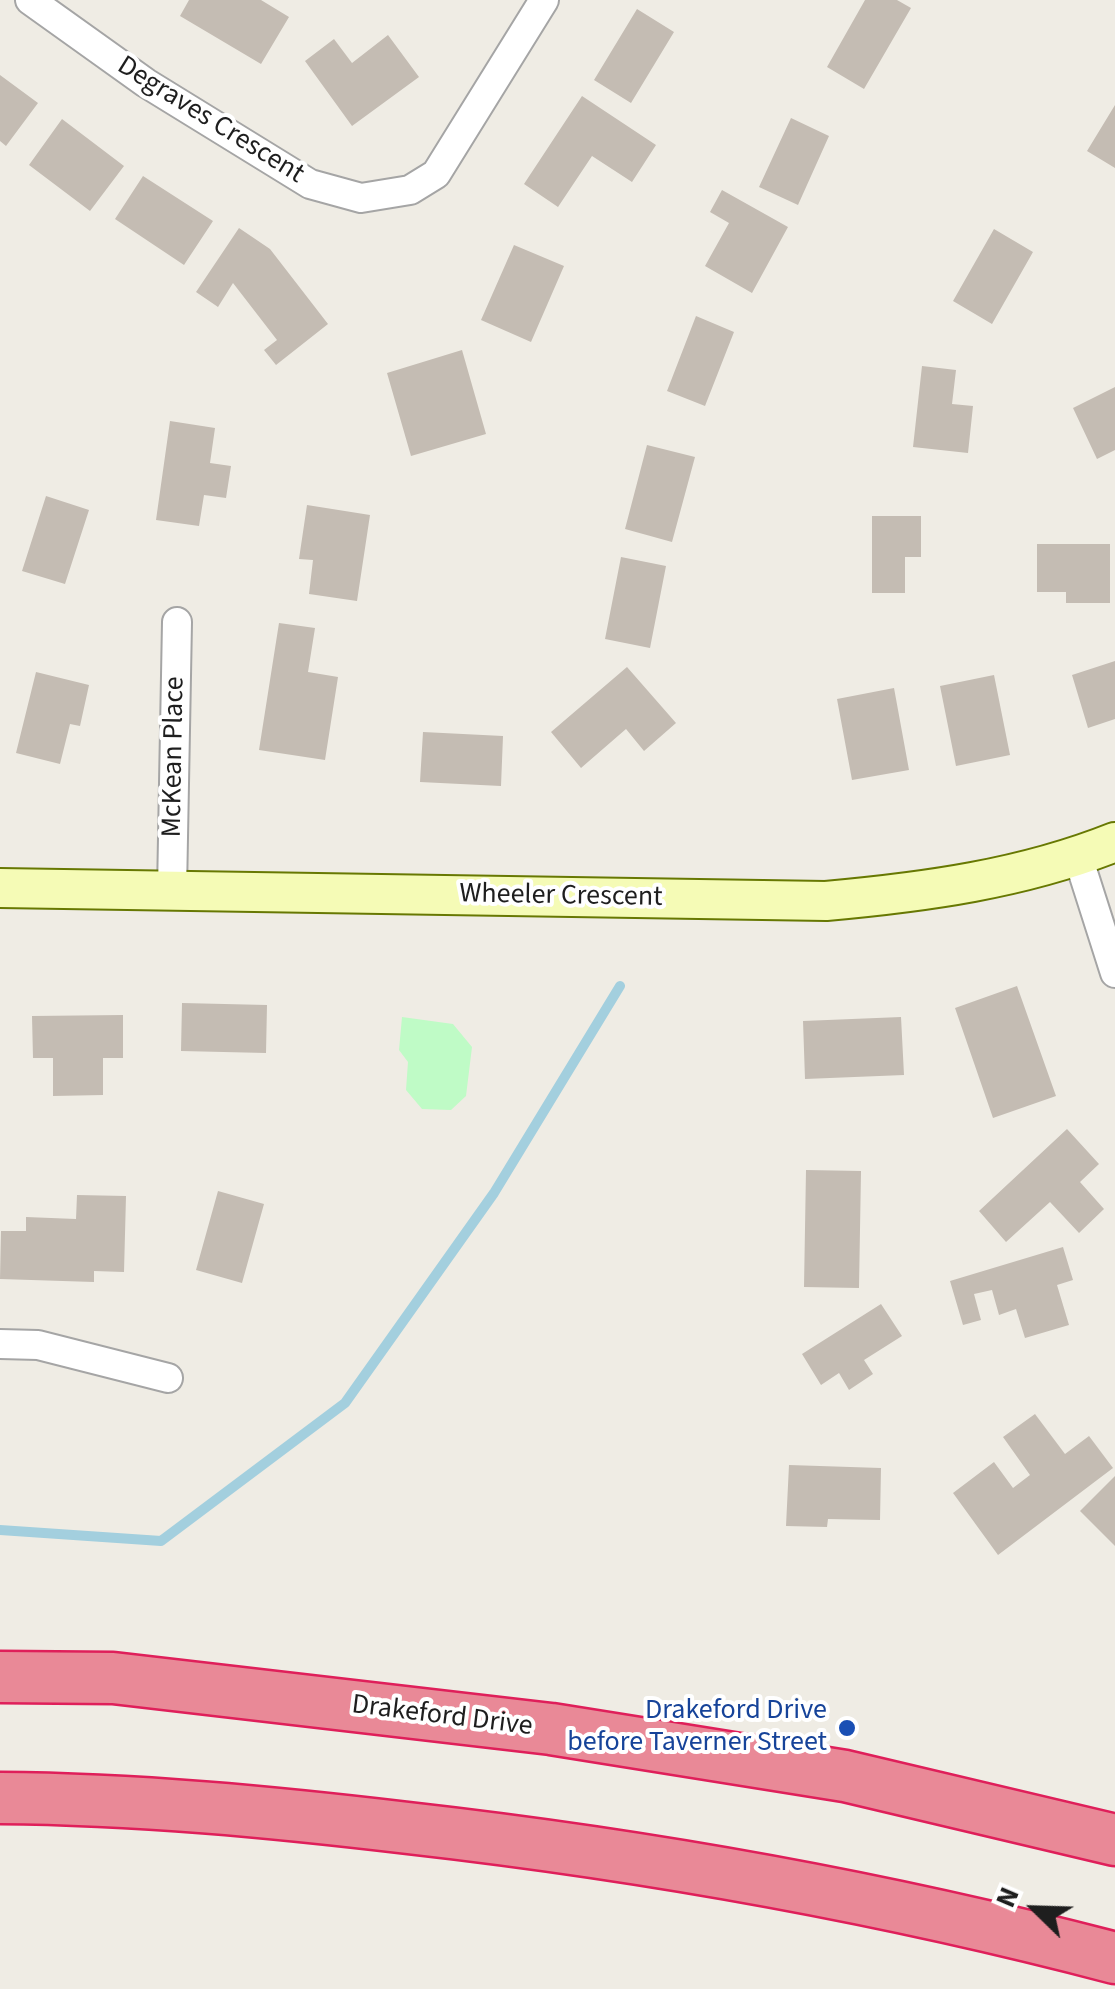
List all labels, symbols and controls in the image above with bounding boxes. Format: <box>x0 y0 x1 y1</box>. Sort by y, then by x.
street label: Degraves Crescent <box>110 50 310 192</box>
street label: McKean Place <box>157 676 193 838</box>
street label: Wheeler Crescent <box>459 878 663 916</box>
street label: Drakeford Drive <box>350 1689 534 1745</box>
place label: Drakeford Drive before Taverner Street <box>567 1695 827 1761</box>
marker: Drakeford Drive before Taverner Street <box>836 1717 858 1739</box>
north arrow <box>985 1859 1085 1959</box>
text: N <box>985 1881 1029 1914</box>

